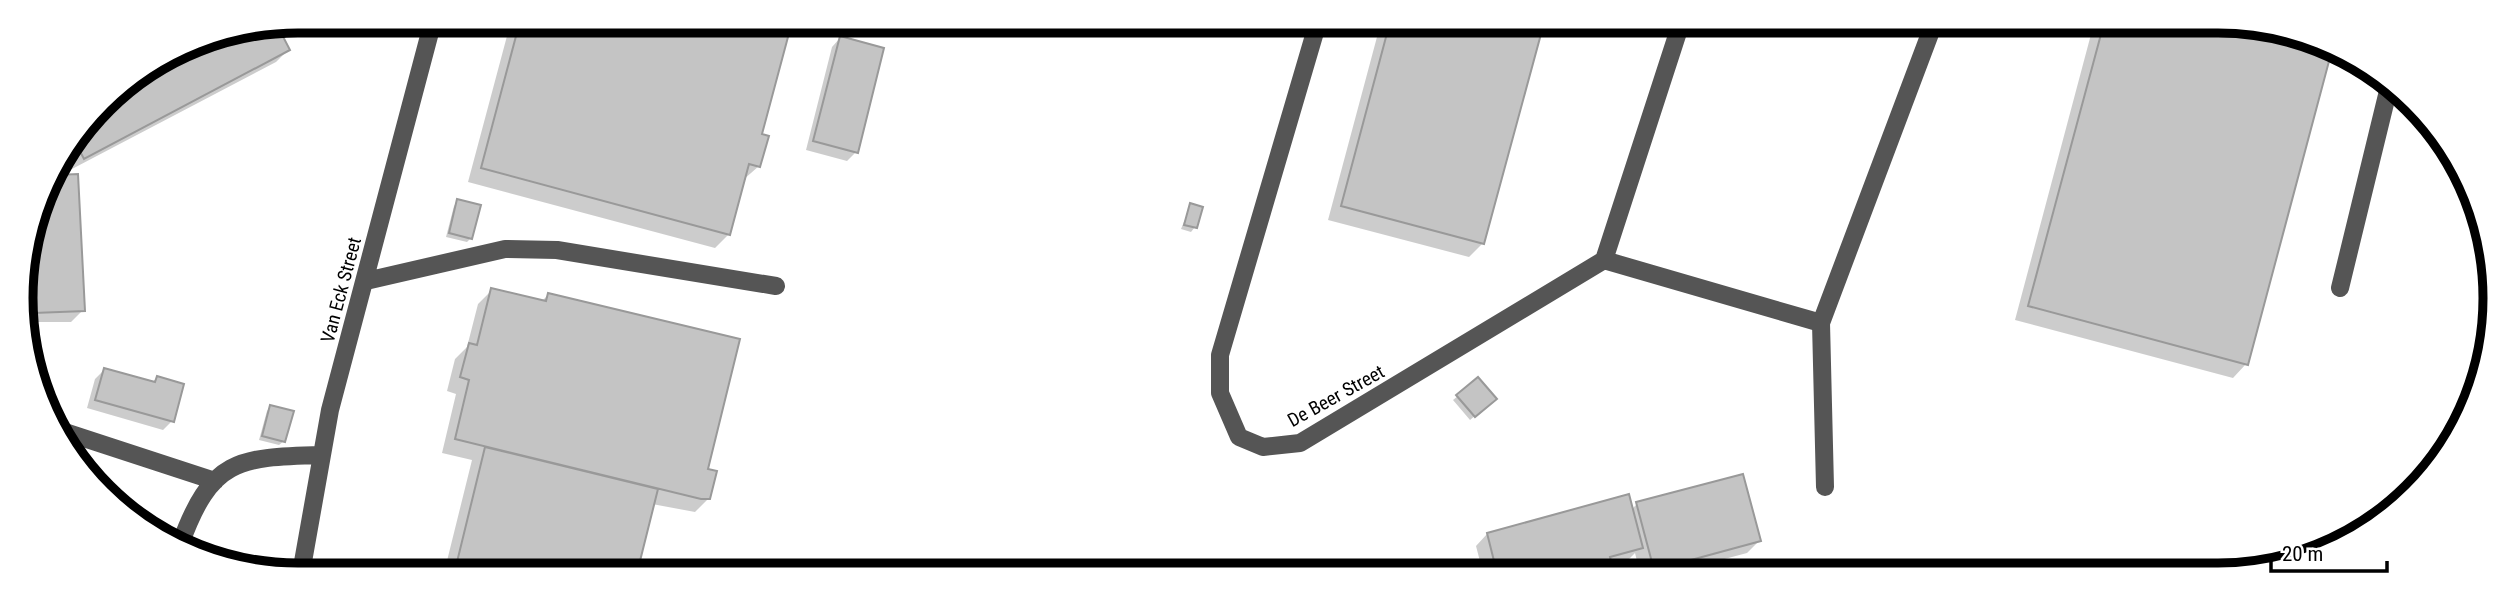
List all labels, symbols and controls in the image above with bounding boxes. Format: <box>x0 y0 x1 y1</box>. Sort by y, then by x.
street label: Van Eck Street <box>316 235 366 345</box>
street label: De Beer Street <box>1284 360 1388 432</box>
scale bar <box>2271 530 2386 574</box>
text: 20 m <box>2282 542 2323 566</box>

